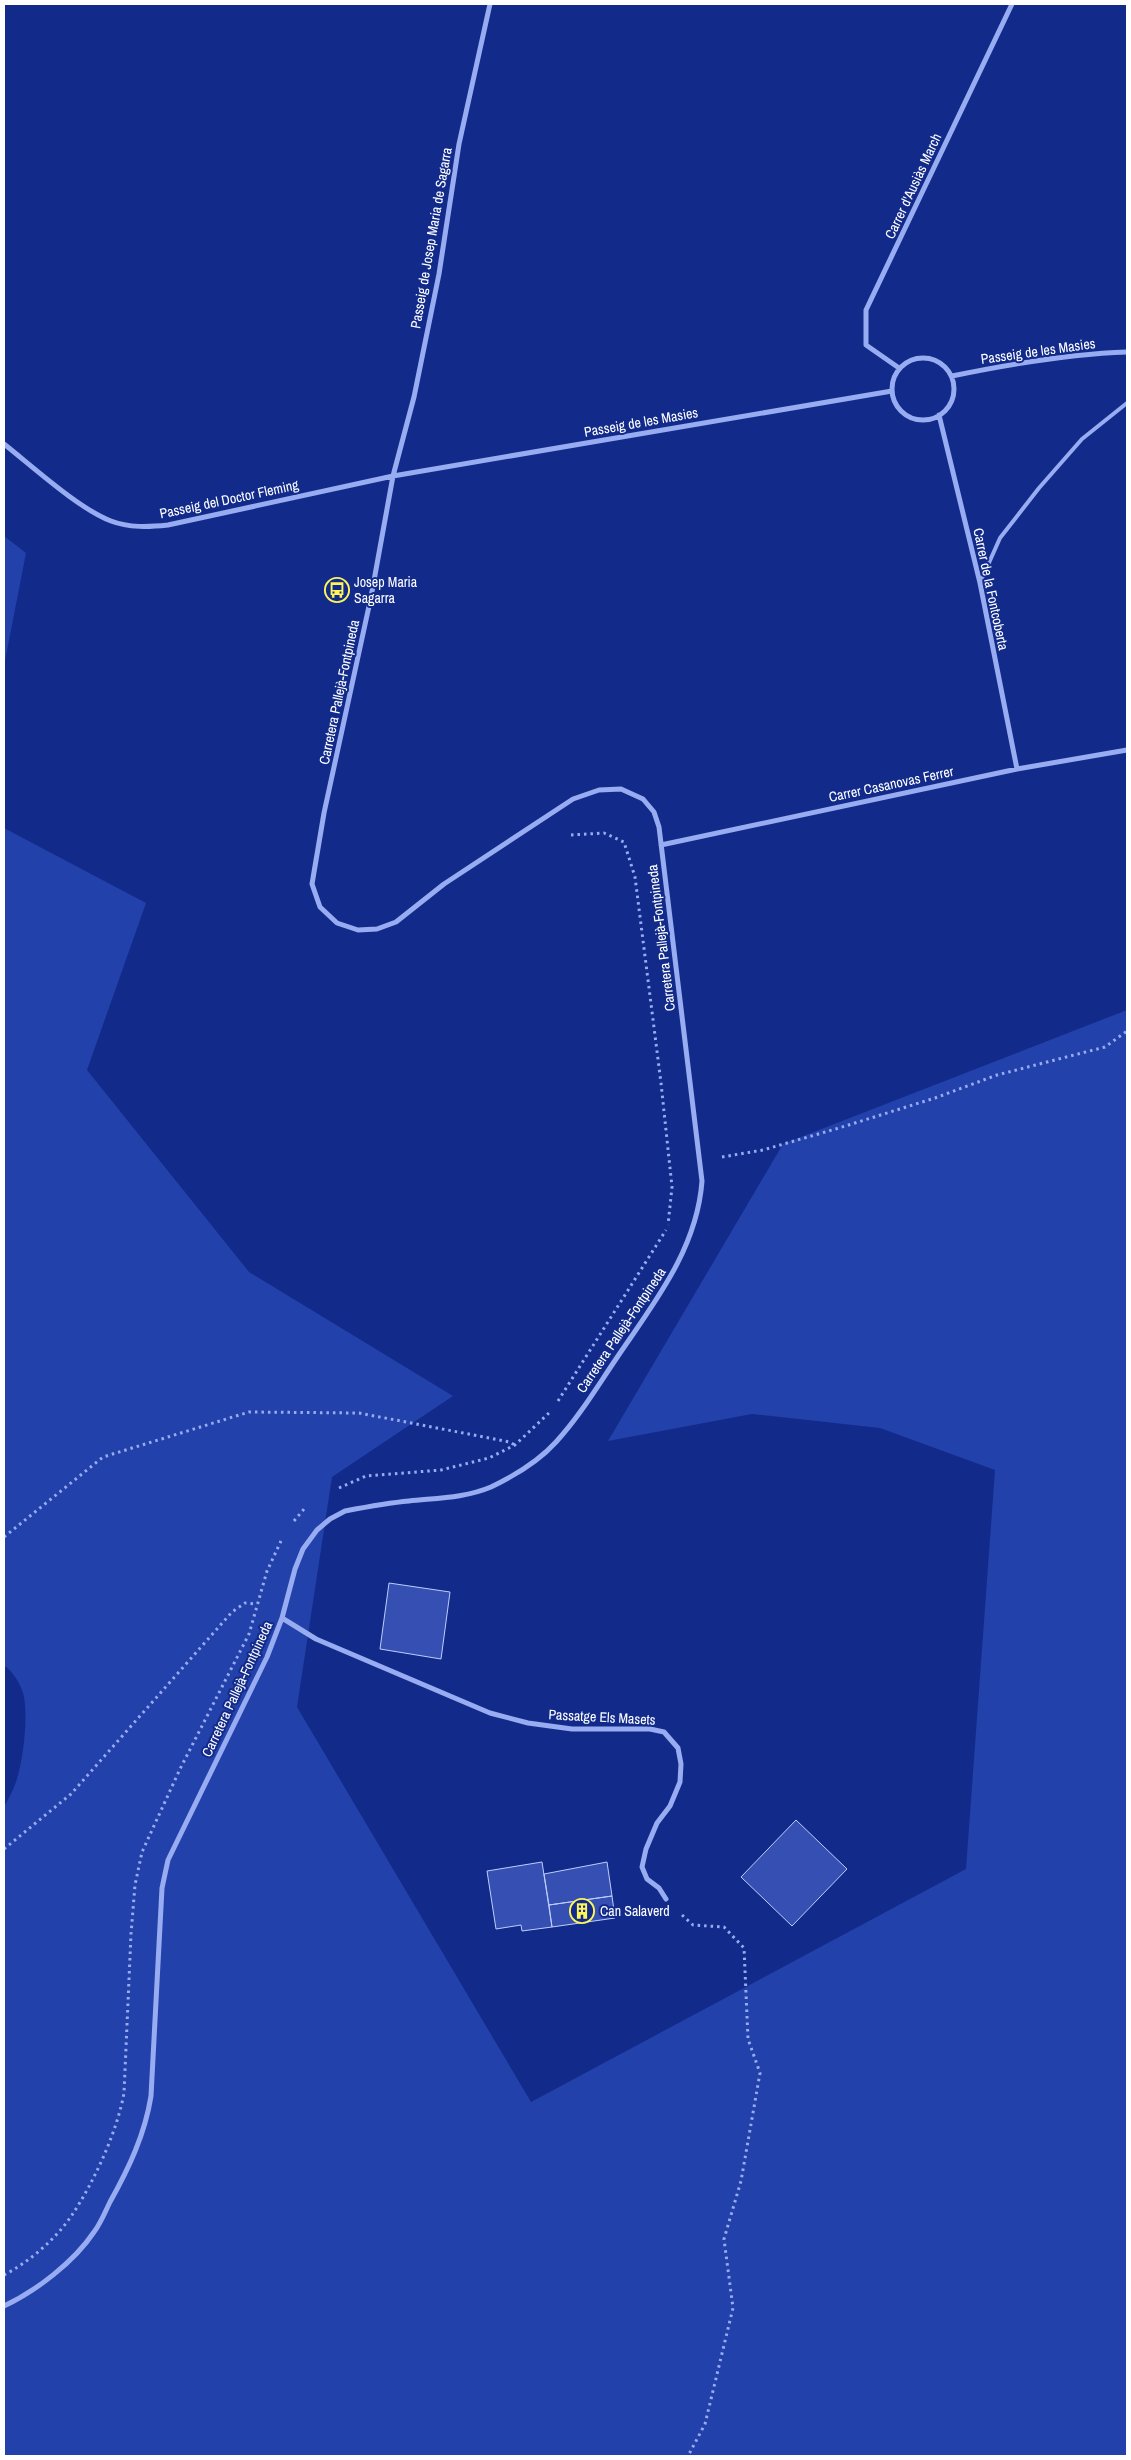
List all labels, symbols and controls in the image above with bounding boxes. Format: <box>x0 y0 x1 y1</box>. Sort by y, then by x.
street label: Carrer d'Ausiàs March <box>881 130 945 242</box>
street label: Passeig de Josep Maria de Sagarra <box>406 145 456 330</box>
street label: Passeig de les Masies <box>980 334 1097 368</box>
street label: Passeig de les Masies <box>583 403 700 441</box>
street label: Passeig del Doctor Fleming <box>158 475 301 523</box>
street label: Carrer de la Fontcoberta <box>969 526 1013 652</box>
place label: Josep Maria Sagarra <box>354 573 418 607</box>
bus stop icon: Josep Maria Sagarra <box>324 577 350 603</box>
street label: Carretera Pallejà-Fontpineda <box>315 617 363 766</box>
street label: Carrer Casanovas Ferrer <box>827 762 955 806</box>
street label: Carretera Pallejà-Fontpineda <box>643 863 679 1012</box>
street label: Carretera Pallejà-Fontpineda <box>572 1263 670 1396</box>
street label: Carretera Pallejà-Fontpineda <box>198 1618 277 1760</box>
street label: Passatge Els Masets <box>548 1705 656 1729</box>
building icon: Can Salaverd <box>569 1898 595 1924</box>
place label: Can Salaverd <box>600 1902 670 1920</box>

